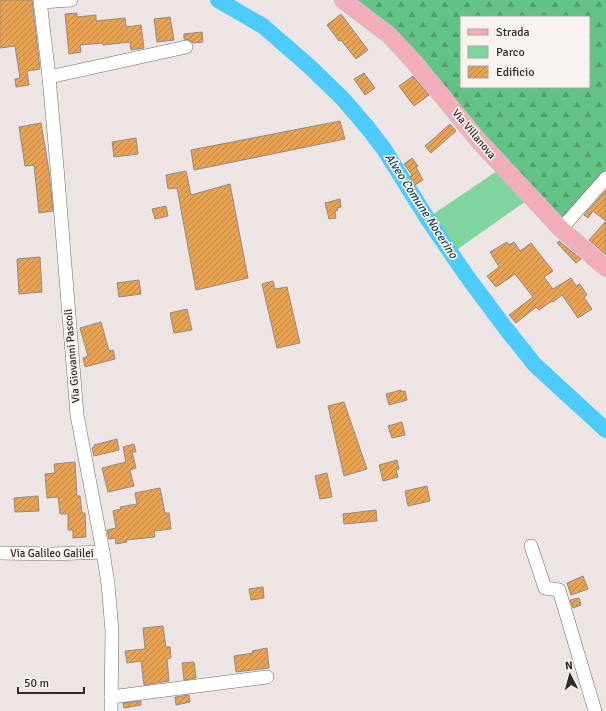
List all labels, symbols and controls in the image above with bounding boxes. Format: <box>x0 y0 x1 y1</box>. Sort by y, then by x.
legend <box>460 16 590 88</box>
text: Strada <box>496 25 530 40</box>
text: Parco <box>496 45 525 60</box>
text: Edificio <box>496 65 534 80</box>
street label: Via Villanova <box>450 107 499 162</box>
water label: Alveo Comune Nocerino <box>381 151 461 262</box>
street label: Via Giovanni Pascoli <box>61 308 83 404</box>
street label: Via Galileo Galilei <box>10 547 94 560</box>
north arrow <box>550 655 590 695</box>
text: N <box>565 659 573 672</box>
scale bar <box>18 669 84 695</box>
text: 50 m <box>24 676 49 691</box>

